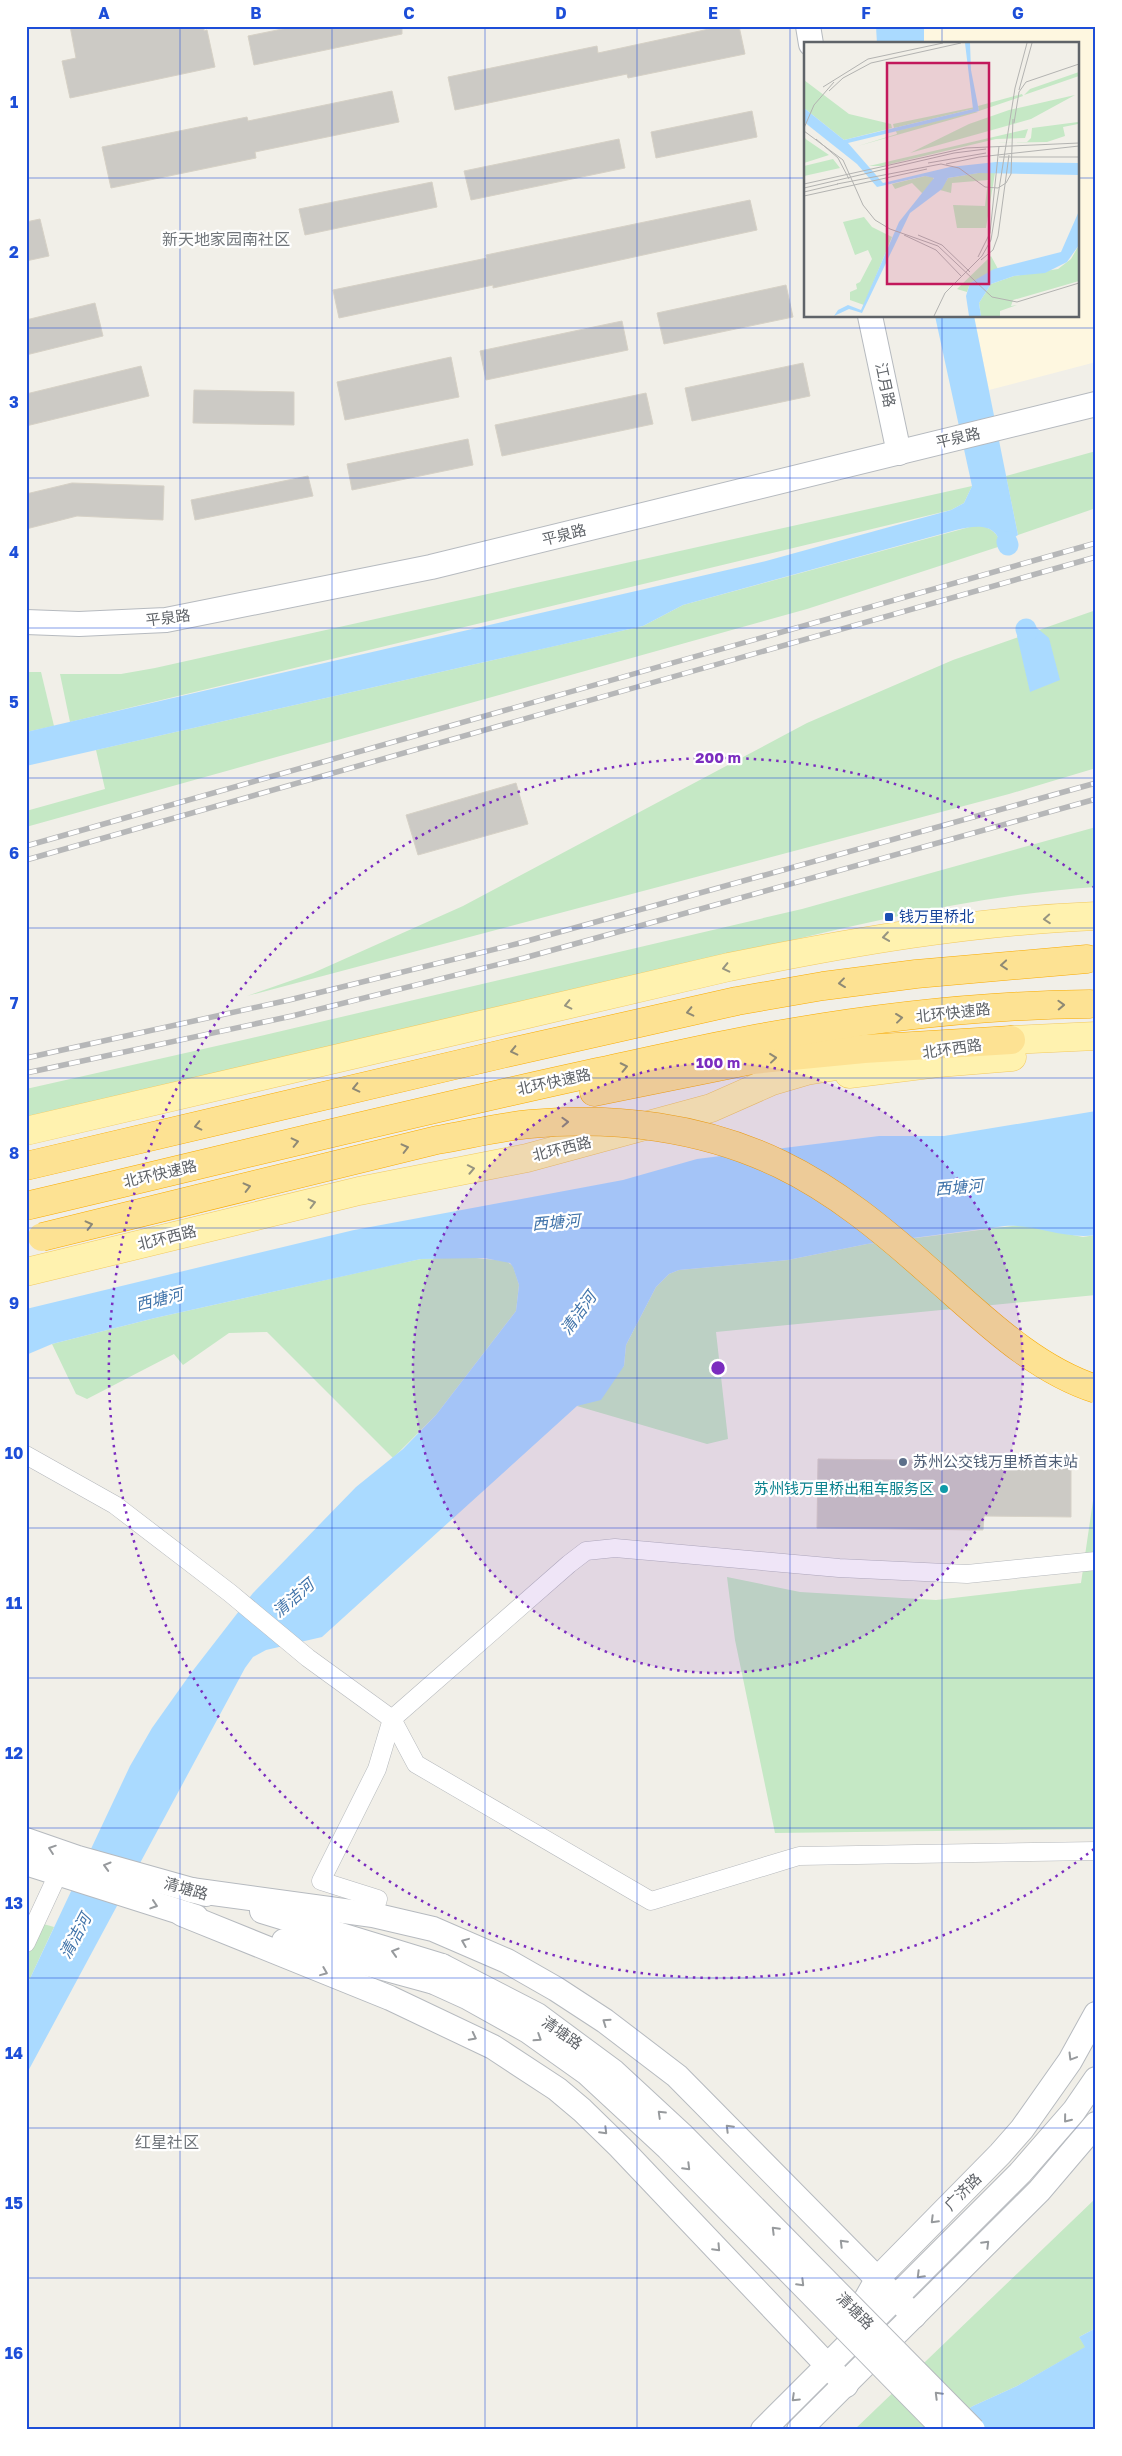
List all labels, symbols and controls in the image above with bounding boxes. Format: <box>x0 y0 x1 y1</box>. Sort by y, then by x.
text: A <box>98 3 110 23</box>
text: B <box>250 3 262 23</box>
text: C <box>403 3 415 23</box>
text: D <box>555 3 567 23</box>
text: E <box>708 3 718 23</box>
text: F <box>861 3 871 23</box>
text: G <box>1012 3 1024 23</box>
inset map <box>804 42 1080 318</box>
text: 1 <box>10 92 18 112</box>
district label: 新天地家园南社区 <box>162 229 290 249</box>
text: 2 <box>9 242 19 262</box>
street label: 江月路 <box>872 361 899 409</box>
text: 3 <box>9 392 19 412</box>
street label: 平泉路 <box>934 423 982 451</box>
street label: 平泉路 <box>540 520 588 548</box>
text: 4 <box>9 542 19 562</box>
street label: 平泉路 <box>144 605 191 629</box>
text: 5 <box>9 692 19 712</box>
text: 200 m <box>695 748 741 766</box>
text: 6 <box>9 843 19 863</box>
place label: 钱万里桥北 <box>899 907 974 925</box>
marker: 钱万里桥北 <box>883 911 895 923</box>
one-way arrow <box>1043 913 1051 924</box>
one-way arrow <box>881 932 890 942</box>
one-way arrow <box>999 959 1007 970</box>
one-way arrow <box>722 962 731 973</box>
one-way arrow <box>838 977 846 988</box>
text: 7 <box>10 993 19 1013</box>
one-way arrow <box>563 999 572 1010</box>
street label: 北环快速路 <box>915 999 991 1025</box>
one-way arrow <box>1058 1000 1065 1010</box>
one-way arrow <box>685 1006 694 1017</box>
one-way arrow <box>895 1013 903 1024</box>
street label: 北环西路 <box>921 1035 983 1061</box>
one-way arrow <box>509 1045 518 1056</box>
text: 100 m <box>696 1053 740 1071</box>
one-way arrow <box>770 1053 778 1064</box>
one-way arrow <box>619 1062 628 1073</box>
street label: 北环快速路 <box>515 1064 592 1098</box>
one-way arrow <box>351 1082 360 1093</box>
one-way arrow <box>561 1116 569 1127</box>
one-way arrow <box>193 1120 202 1131</box>
street label: 北环西路 <box>530 1132 593 1164</box>
one-way arrow <box>290 1137 299 1148</box>
text: 8 <box>9 1143 19 1163</box>
one-way arrow <box>400 1143 409 1154</box>
street label: 北环快速路 <box>121 1156 198 1190</box>
one-way arrow <box>466 1164 475 1174</box>
water label: 西塘河 <box>934 1175 987 1199</box>
one-way arrow <box>242 1182 251 1193</box>
one-way arrow <box>307 1198 316 1209</box>
water label: 西塘河 <box>531 1210 584 1234</box>
one-way arrow <box>84 1221 92 1231</box>
street label: 北环西路 <box>135 1221 198 1253</box>
water label: 西塘河 <box>133 1283 188 1315</box>
water label: 清洁河 <box>556 1285 602 1338</box>
text: 9 <box>9 1293 19 1313</box>
centre of rings <box>709 1359 727 1377</box>
text: 10 <box>5 1443 23 1463</box>
place label: 苏州公交钱万里桥首末站 <box>913 1452 1078 1470</box>
marker: 苏州公交钱万里桥首末站 <box>897 1456 909 1468</box>
place label: 苏州钱万里桥出租车服务区 <box>754 1479 934 1497</box>
marker: 苏州钱万里桥出租车服务区 <box>938 1483 950 1495</box>
water label: 清洁河 <box>268 1573 320 1621</box>
text: 11 <box>6 1593 22 1613</box>
text: 12 <box>5 1743 23 1763</box>
one-way arrow <box>48 1845 57 1855</box>
one-way arrow <box>103 1861 112 1872</box>
street label: 清塘路 <box>162 1873 210 1903</box>
text: 13 <box>5 1893 23 1913</box>
one-way arrow <box>149 1899 158 1909</box>
water label: 清洁河 <box>55 1907 97 1962</box>
one-way arrow <box>461 1938 470 1948</box>
one-way arrow <box>392 1948 400 1958</box>
one-way arrow <box>319 1965 328 1976</box>
street label: 清塘路 <box>539 2012 586 2052</box>
one-way arrow <box>602 2019 612 2028</box>
one-way arrow <box>468 2031 477 2041</box>
one-way arrow <box>533 2032 542 2041</box>
text: 14 <box>5 2043 23 2063</box>
one-way arrow <box>1068 2051 1078 2060</box>
one-way arrow <box>657 2111 666 2120</box>
one-way arrow <box>1064 2113 1073 2122</box>
one-way arrow <box>598 2125 607 2134</box>
one-way arrow <box>725 2125 734 2134</box>
district label: 红星社区 <box>135 2132 199 2152</box>
one-way arrow <box>681 2162 690 2171</box>
street label: 广济路 <box>940 2169 985 2214</box>
text: 15 <box>5 2193 23 2213</box>
one-way arrow <box>931 2215 940 2224</box>
one-way arrow <box>772 2226 781 2235</box>
one-way arrow <box>840 2240 849 2249</box>
one-way arrow <box>980 2241 989 2250</box>
one-way arrow <box>711 2243 720 2252</box>
one-way arrow <box>917 2269 926 2278</box>
one-way arrow <box>795 2277 804 2286</box>
street label: 清塘路 <box>833 2288 878 2333</box>
text: 16 <box>5 2343 23 2363</box>
one-way arrow <box>792 2392 801 2401</box>
one-way arrow <box>935 2392 944 2401</box>

